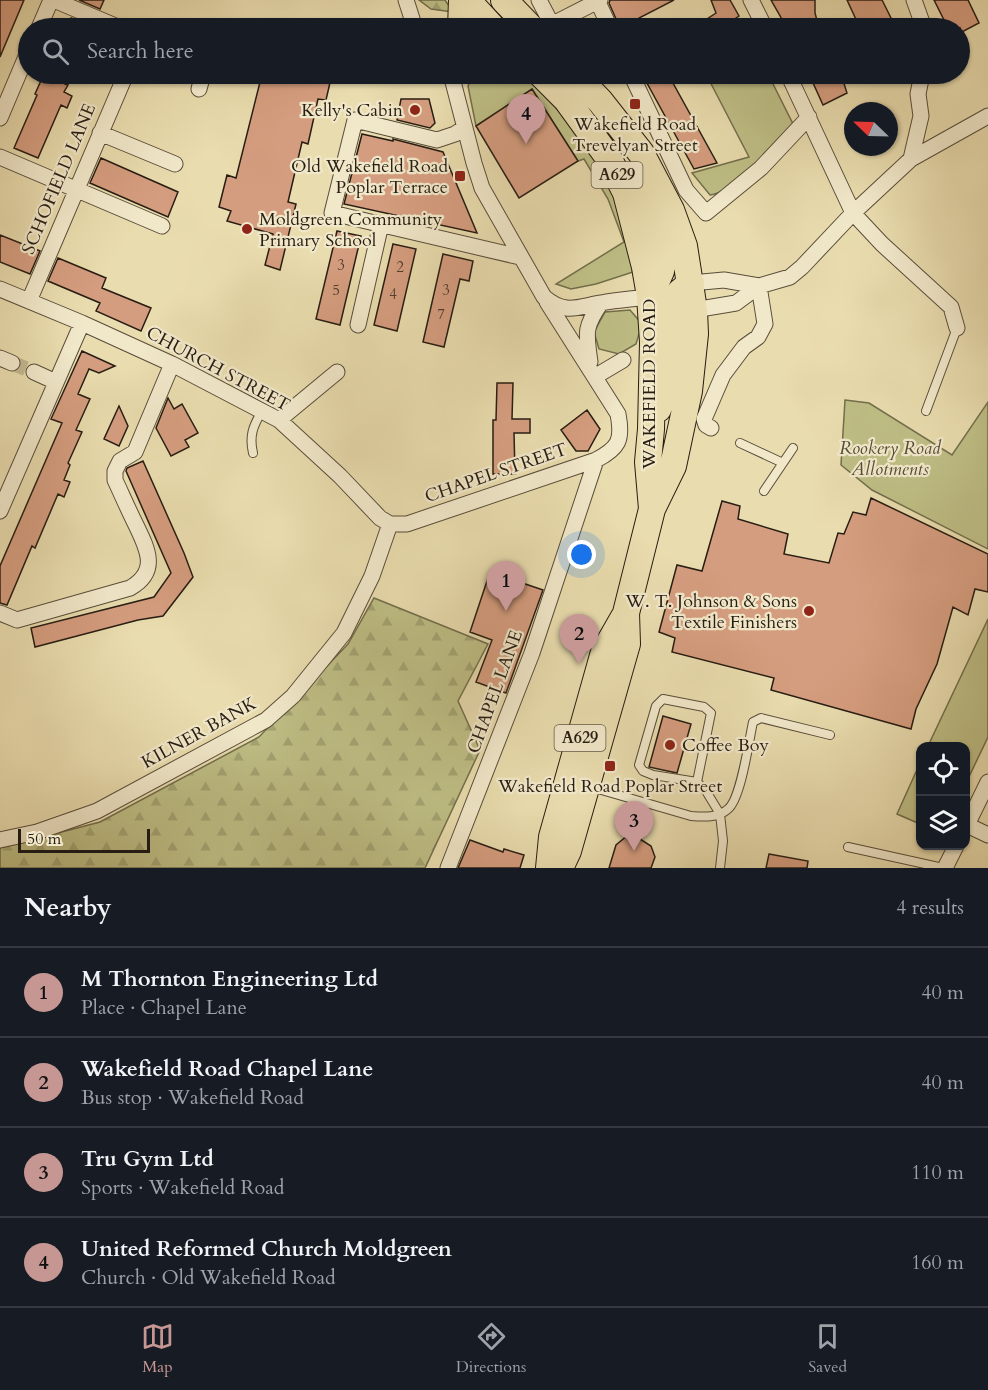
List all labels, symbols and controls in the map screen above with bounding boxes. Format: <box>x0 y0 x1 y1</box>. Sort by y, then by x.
search box <box>18 18 970 84</box>
icon: search <box>39 35 72 68</box>
text: Search here <box>87 36 194 66</box>
pin: 4 <box>506 94 546 144</box>
marker: Wakefield Road Trevelyan Street <box>628 97 642 111</box>
place label: Kelly's Cabin <box>301 98 404 123</box>
street label: SCHOFIELD LANE <box>16 100 102 258</box>
north arrow <box>844 102 898 156</box>
marker: Kelly's Cabin <box>408 103 422 117</box>
place label: Wakefield Road Trevelyan Street <box>572 112 698 158</box>
place label: Old Wakefield Road Poplar Terrace <box>291 154 448 200</box>
road number: A629 <box>592 162 642 188</box>
marker: Old Wakefield Road Poplar Terrace <box>453 169 467 183</box>
place label: Moldgreen Community Primary School <box>259 207 443 253</box>
marker: Moldgreen Community Primary School <box>240 222 254 236</box>
house number: 3 <box>337 255 345 275</box>
house number: 2 <box>396 257 404 277</box>
house number: 5 <box>332 280 340 300</box>
house number: 3 <box>442 280 450 300</box>
house number: 4 <box>389 284 397 304</box>
street label: WAKEFIELD ROAD <box>637 299 662 470</box>
house number: 7 <box>437 304 445 324</box>
street label: CHURCH STREET <box>142 320 294 418</box>
park label: Rookery Road Allotments <box>839 436 942 482</box>
street label: CHAPEL STREET <box>421 437 571 509</box>
your location <box>567 540 596 569</box>
pin: 1 <box>486 562 526 611</box>
place label: W. T. Johnson & Sons Textile Finishers <box>624 589 797 635</box>
marker: W. T. Johnson & Sons Textile Finishers <box>802 604 816 618</box>
pin: 2 <box>560 614 598 664</box>
street label: CHAPEL LANE <box>461 627 529 757</box>
street label: KILNER BANK <box>137 691 262 775</box>
road number: A629 <box>554 725 606 751</box>
place label: Coffee Boy <box>682 733 769 758</box>
marker: Coffee Boy <box>663 738 677 752</box>
map controls <box>916 742 970 850</box>
button: locate <box>916 742 970 796</box>
marker: Wakefield Road Poplar Street <box>603 759 617 773</box>
place label: Wakefield Road Poplar Street <box>497 774 722 799</box>
button: layers <box>916 796 970 850</box>
pin: 3 <box>614 802 654 851</box>
scale bar <box>18 826 150 854</box>
text: 50 m <box>27 828 61 850</box>
text: Nearby <box>24 890 112 925</box>
text: 4 results <box>896 894 964 921</box>
text: M Thornton Engineering Ltd <box>81 964 378 994</box>
text: 1 <box>38 979 49 1006</box>
text: 40 m <box>921 979 964 1006</box>
text: Place · Chapel Lane <box>81 994 247 1021</box>
text: Wakefield Road Chapel Lane <box>81 1054 373 1084</box>
text: 2 <box>38 1069 49 1096</box>
text: 40 m <box>921 1069 964 1096</box>
text: Bus stop · Wakefield Road <box>81 1084 304 1111</box>
text: Tru Gym Ltd <box>81 1144 214 1174</box>
text: 3 <box>38 1159 49 1186</box>
text: 110 m <box>911 1159 964 1186</box>
text: Sports · Wakefield Road <box>81 1174 285 1201</box>
text: United Reformed Church Moldgreen <box>81 1234 452 1264</box>
text: 4 <box>38 1249 49 1276</box>
text: 160 m <box>911 1249 964 1276</box>
text: Church · Old Wakefield Road <box>81 1264 336 1291</box>
tab: Map <box>141 1320 174 1378</box>
tab: Directions <box>456 1320 526 1378</box>
tab: Saved <box>808 1320 847 1378</box>

